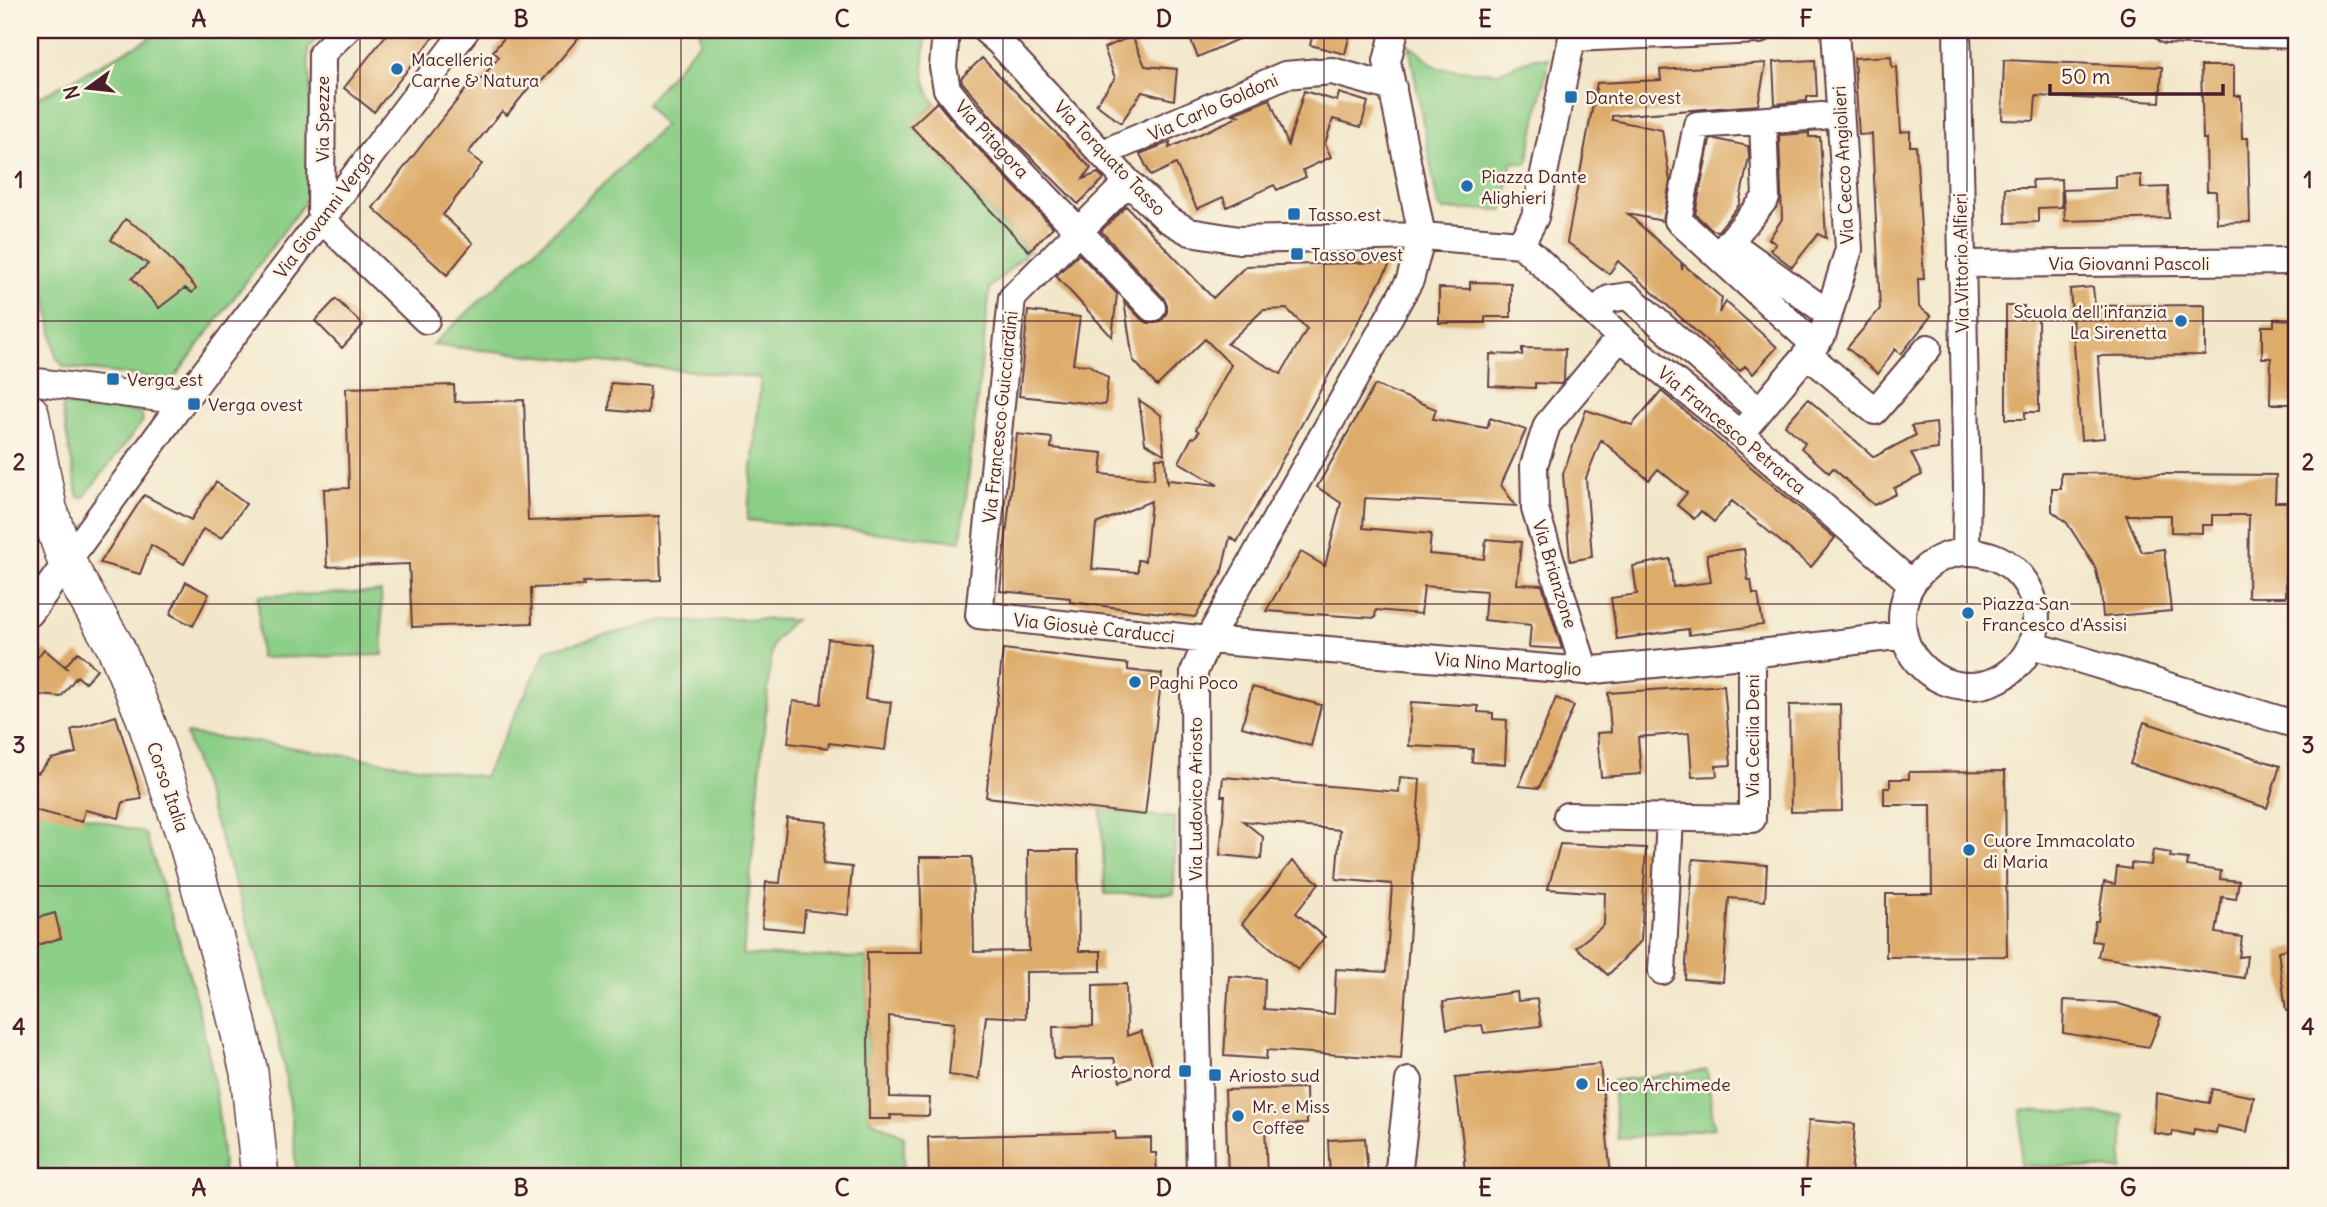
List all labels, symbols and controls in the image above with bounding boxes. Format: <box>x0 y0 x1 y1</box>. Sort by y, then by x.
text: A <box>192 4 207 33</box>
text: B <box>513 4 529 33</box>
text: C <box>834 4 850 33</box>
text: D <box>1156 4 1172 33</box>
text: E <box>1478 4 1492 33</box>
text: F <box>1799 4 1813 33</box>
text: G <box>2120 4 2136 33</box>
place label: Macelleria Carne & Natura <box>411 48 539 92</box>
north arrow <box>52 52 122 122</box>
scale bar <box>2050 52 2224 96</box>
marker: Macelleria Carne & Natura <box>389 61 405 77</box>
text: 50 m <box>2061 63 2110 90</box>
street label: Via Carlo Goldoni <box>1144 68 1282 146</box>
street label: Via Spezze <box>311 76 334 162</box>
text: N <box>58 83 85 102</box>
street label: Via Cecco Angiolieri <box>1827 85 1859 245</box>
place label: Dante ovest <box>1585 86 1681 109</box>
marker: Dante ovest <box>1563 89 1579 105</box>
street label: Via Pitagora <box>950 95 1034 183</box>
street label: Via Torquato Tasso <box>1049 96 1171 220</box>
street label: Via Giovanni Verga <box>269 147 379 283</box>
text: 1 <box>14 165 24 194</box>
place label: Piazza Dante Alighieri <box>1481 165 1587 209</box>
text: 1 <box>2303 165 2313 194</box>
marker: Piazza Dante Alighieri <box>1459 178 1475 194</box>
street label: Via Vittorio Alfieri <box>1948 193 1974 333</box>
place label: Tasso est <box>1308 203 1381 226</box>
marker: Tasso est <box>1286 206 1302 222</box>
place label: Tasso ovest <box>1311 243 1403 266</box>
marker: Tasso ovest <box>1289 246 1305 262</box>
street label: Via Giovanni Pascoli <box>2048 252 2210 275</box>
place label: Scuola dell'infanzia La Sirenetta <box>2013 300 2167 344</box>
street label: Via Francesco Guicciardini <box>977 310 1023 524</box>
marker: Scuola dell'infanzia La Sirenetta <box>2173 313 2189 329</box>
street label: Via Francesco Petrarca <box>1653 361 1811 499</box>
place label: Verga est <box>127 368 203 391</box>
marker: Verga est <box>105 371 121 387</box>
place label: Verga ovest <box>208 393 303 416</box>
marker: Verga ovest <box>186 396 202 412</box>
text: 2 <box>13 447 26 476</box>
text: 2 <box>2302 447 2315 476</box>
street label: Via Brianzone <box>1528 517 1582 631</box>
place label: Piazza San Francesco d'Assisi <box>1982 592 2127 636</box>
marker: Piazza San Francesco d'Assisi <box>1960 605 1976 621</box>
street label: Via Giosuè Carducci <box>1012 608 1176 648</box>
street label: Via Nino Martoglio <box>1434 647 1582 681</box>
place label: Paghi Poco <box>1149 671 1238 694</box>
marker: Paghi Poco <box>1127 674 1143 690</box>
street label: Via Cecilia Deni <box>1741 674 1764 798</box>
street label: Via Ludovico Ariosto <box>1184 717 1207 881</box>
text: 3 <box>12 730 26 759</box>
text: 3 <box>2301 730 2315 759</box>
street label: Corso Italia <box>142 739 194 835</box>
place label: Cuore Immacolato di Maria <box>1983 829 2135 873</box>
marker: Cuore Immacolato di Maria <box>1961 842 1977 858</box>
text: 4 <box>12 1012 26 1041</box>
text: 4 <box>2301 1012 2315 1041</box>
place label: Ariosto nord <box>1071 1060 1171 1083</box>
marker: Ariosto nord <box>1177 1063 1193 1079</box>
place label: Ariosto sud <box>1229 1064 1320 1087</box>
marker: Ariosto sud <box>1207 1067 1223 1083</box>
place label: Liceo Archimede <box>1596 1073 1731 1096</box>
marker: Liceo Archimede <box>1574 1076 1590 1092</box>
place label: Mr. e Miss Coffee <box>1252 1095 1330 1139</box>
marker: Mr. e Miss Coffee <box>1230 1108 1246 1124</box>
text: A <box>192 1173 207 1202</box>
text: B <box>513 1173 529 1202</box>
text: C <box>834 1173 850 1202</box>
text: D <box>1156 1173 1172 1202</box>
text: E <box>1478 1173 1492 1202</box>
text: F <box>1799 1173 1813 1202</box>
text: G <box>2120 1173 2136 1202</box>

